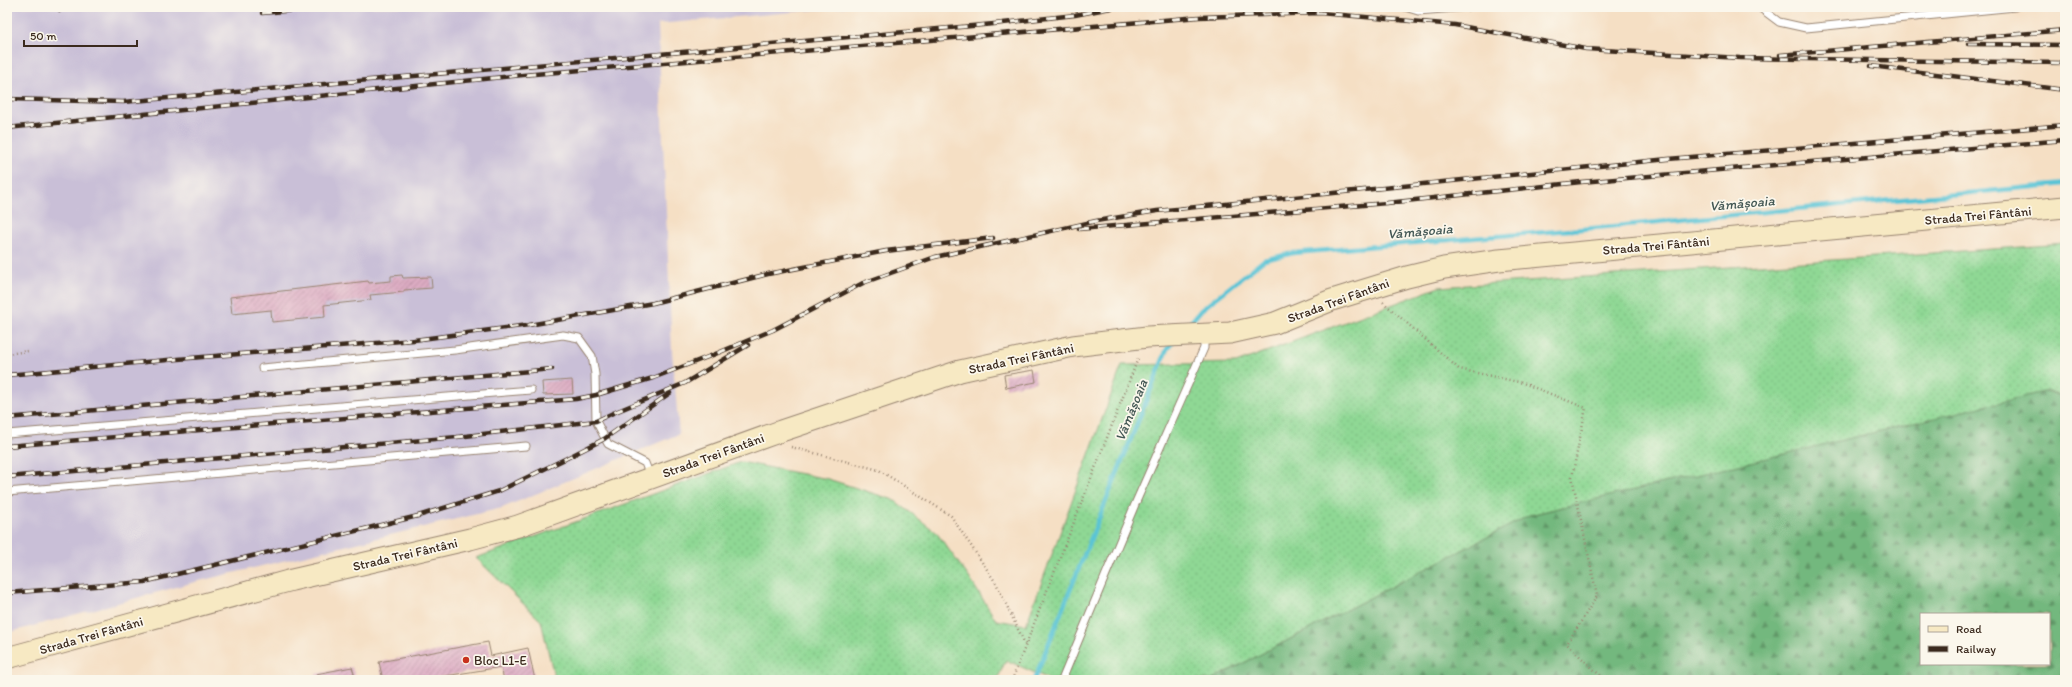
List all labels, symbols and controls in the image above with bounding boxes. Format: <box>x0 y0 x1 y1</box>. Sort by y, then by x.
scale bar <box>24 22 137 48</box>
text: 50 m <box>30 29 56 43</box>
water label: Vămășoaia <box>1709 192 1776 215</box>
street label: Strada Trei Fântâni <box>1924 203 2032 228</box>
water label: Vămășoaia <box>1387 220 1454 243</box>
street label: Strada Trei Fântâni <box>1602 233 1710 258</box>
street label: Strada Trei Fântâni <box>1285 275 1391 326</box>
street label: Strada Trei Fântâni <box>967 340 1075 377</box>
water label: Vămășoaia <box>1111 376 1152 444</box>
street label: Strada Trei Fântâni <box>660 430 766 481</box>
street label: Strada Trei Fântâni <box>351 535 459 574</box>
legend <box>1920 613 2050 665</box>
street label: Strada Trei Fântâni <box>38 614 145 657</box>
text: Road <box>1956 622 1982 636</box>
text: Railway <box>1956 642 1996 656</box>
place label: Bloc L1-E <box>474 653 527 668</box>
marker: Bloc L1-E <box>461 655 471 665</box>

